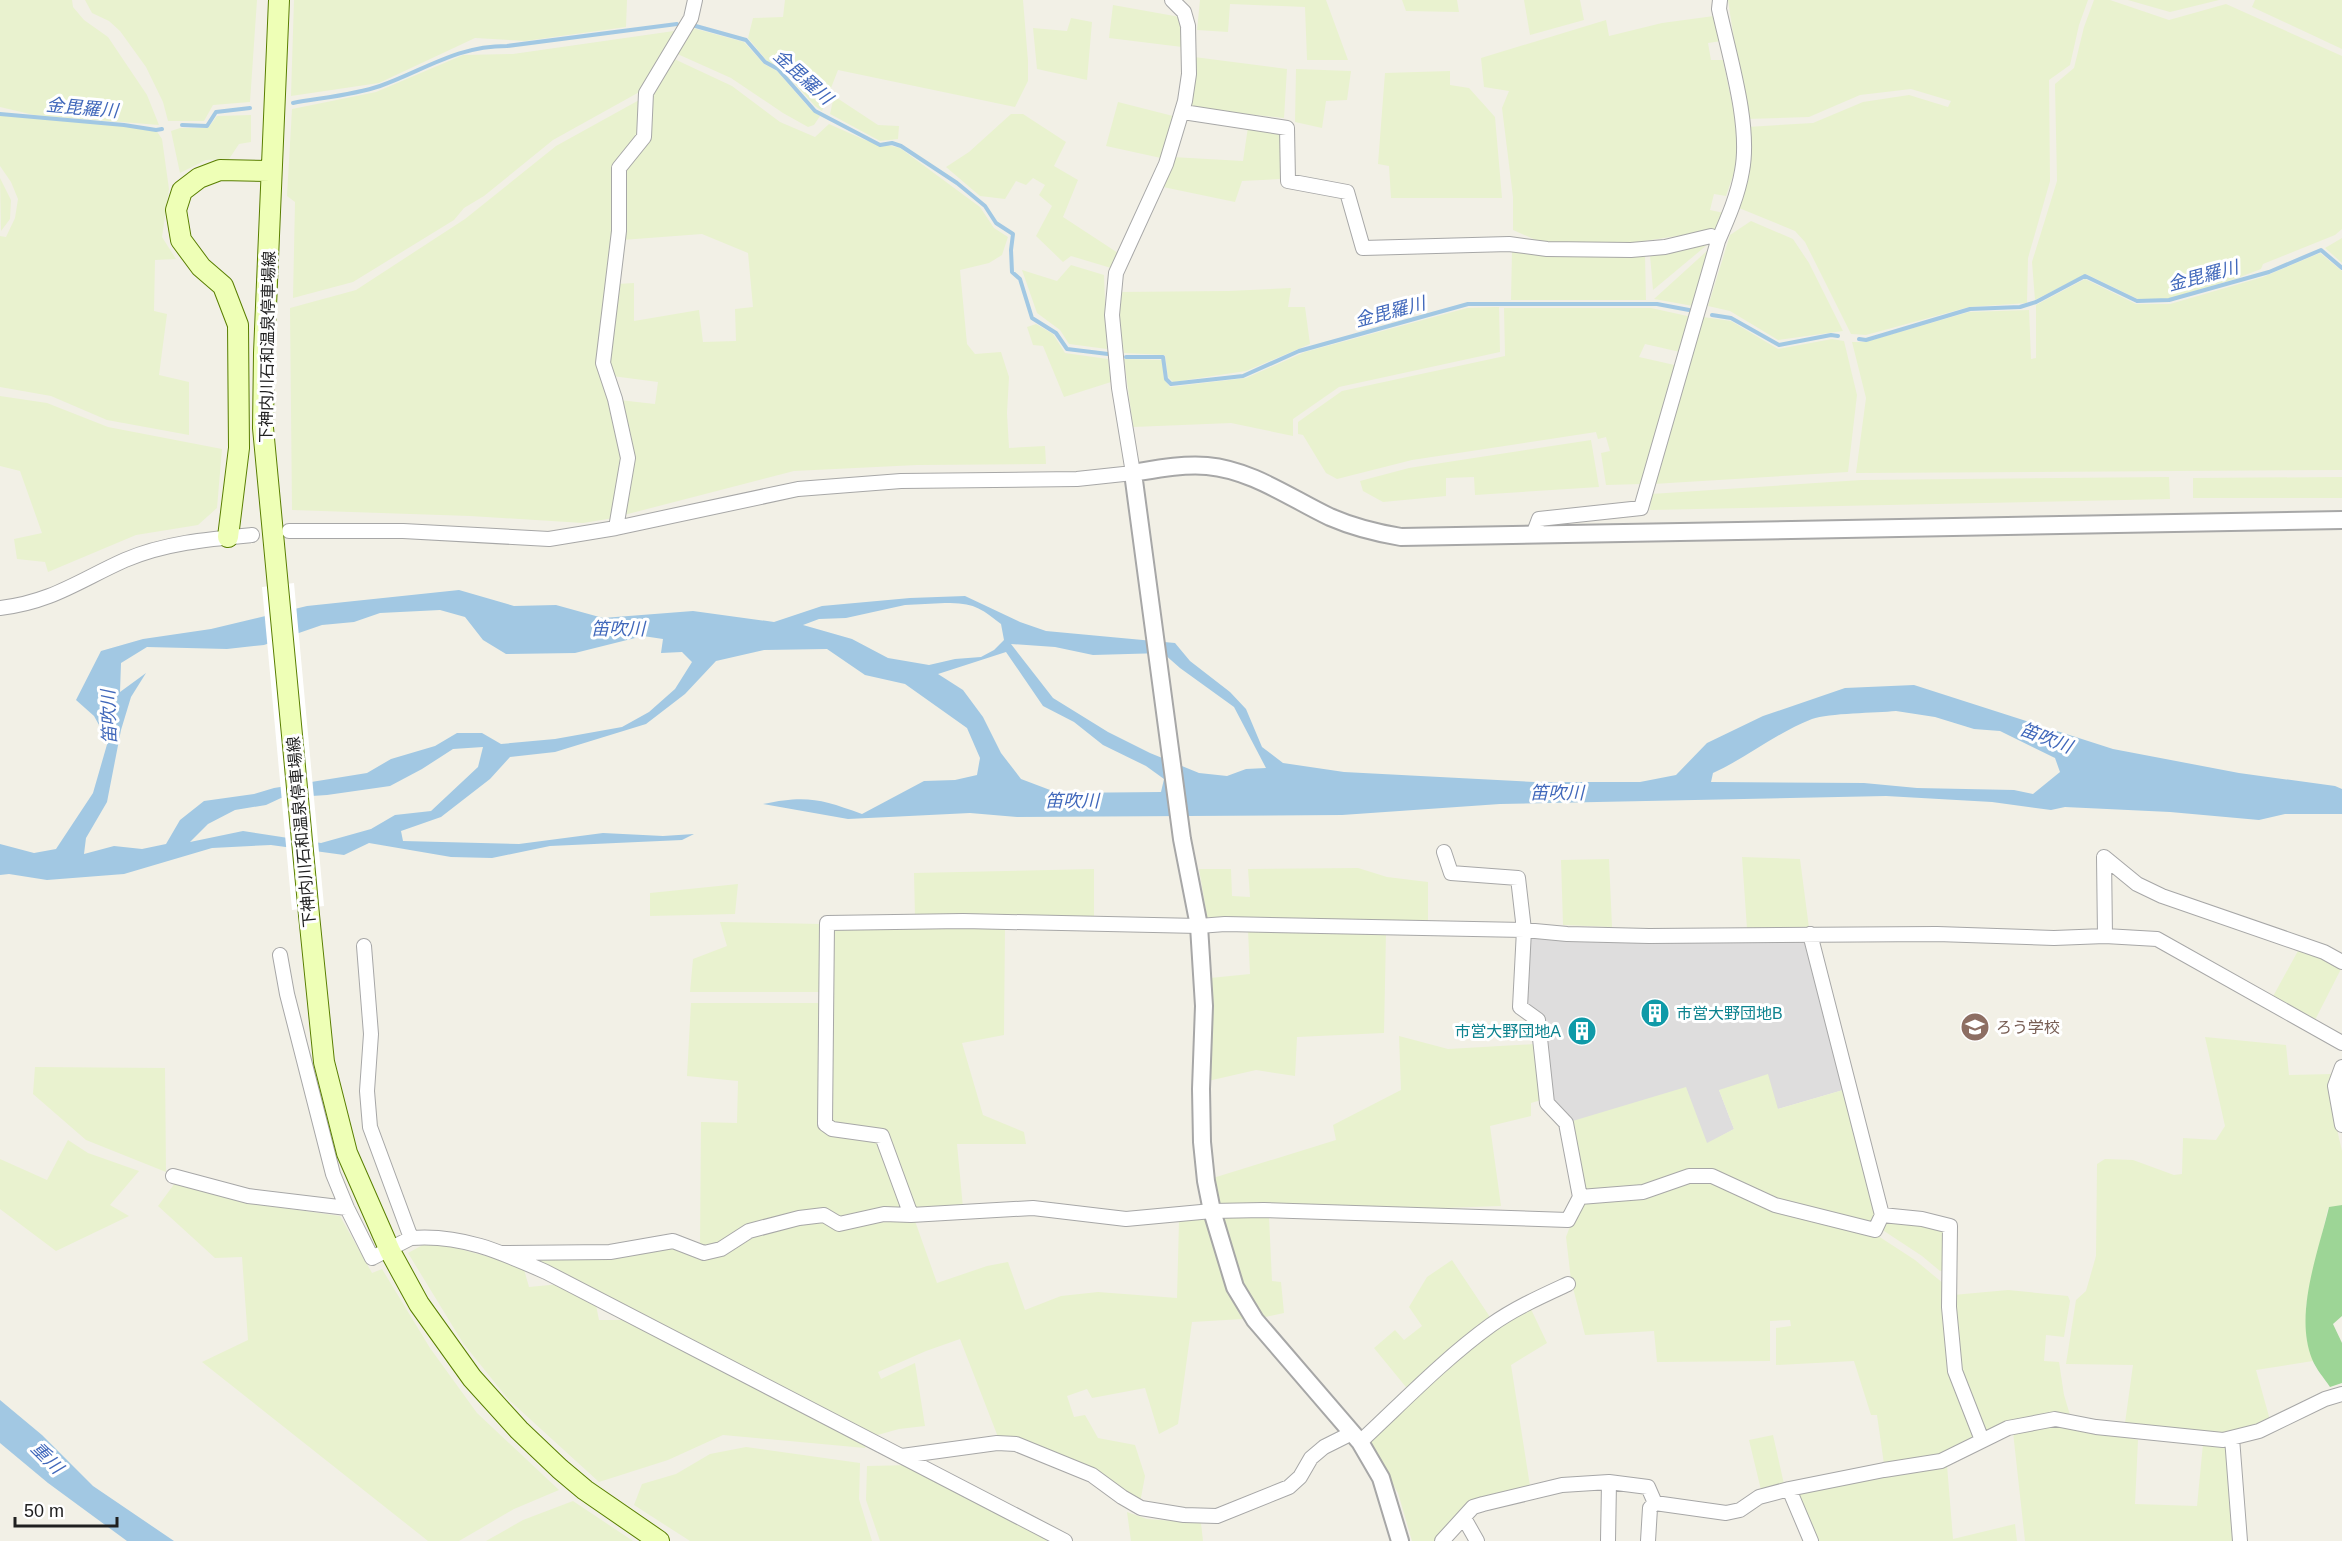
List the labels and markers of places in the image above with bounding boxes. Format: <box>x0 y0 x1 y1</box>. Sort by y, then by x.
building icon: 市営大野団地B <box>1639 997 1671 1029</box>
place label: 市営大野団地B <box>1676 1005 1783 1022</box>
school or university icon: ろう学校 <box>1959 1011 1991 1043</box>
building icon: 市営大野団地A <box>1566 1015 1598 1047</box>
place label: ろう学校 <box>1996 1019 2060 1036</box>
place label: 市営大野団地A <box>1454 1023 1561 1040</box>

